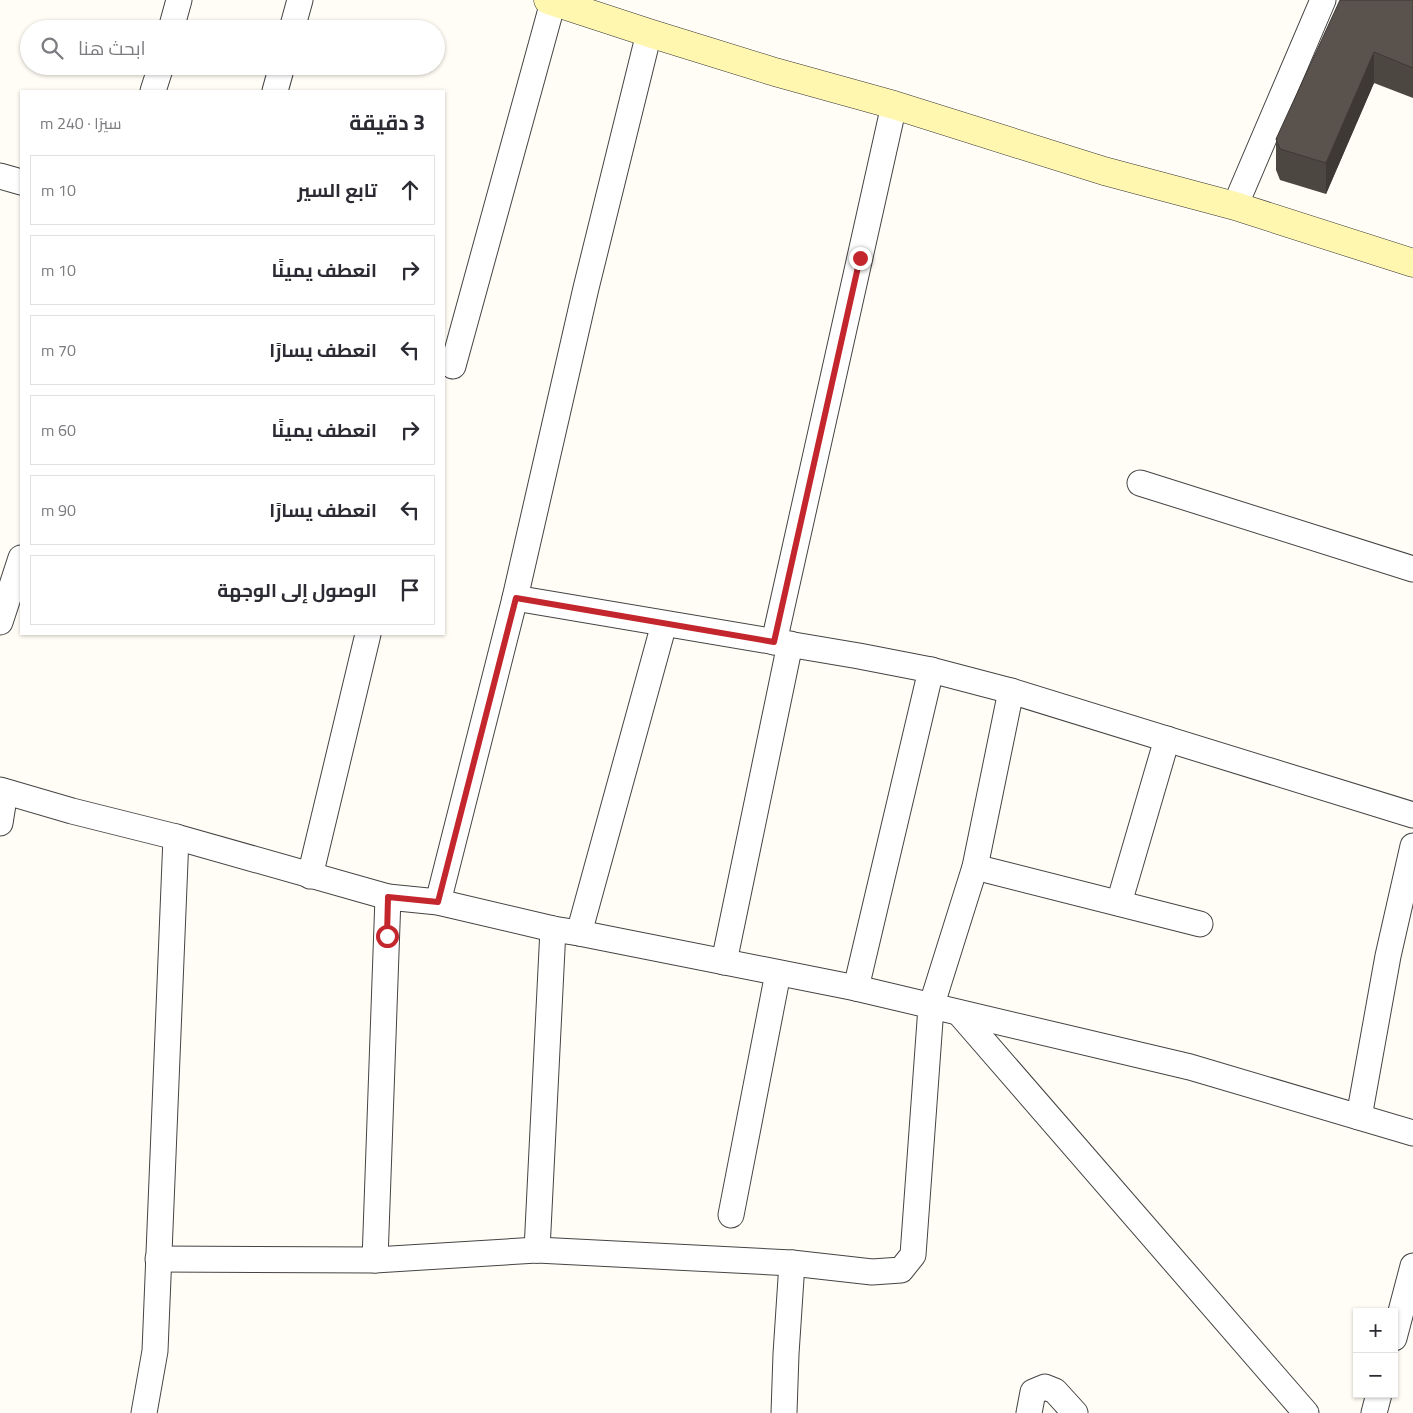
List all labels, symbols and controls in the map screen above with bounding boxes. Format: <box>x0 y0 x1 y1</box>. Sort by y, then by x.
search box <box>20 20 445 75</box>
text: ابحث هنا <box>78 30 146 66</box>
icon: search <box>38 34 66 62</box>
text: 3 دقيقة <box>349 103 425 142</box>
text: سيرًا · 240 m <box>40 108 121 138</box>
text: تابع السير <box>297 172 377 208</box>
text: 10 m <box>41 175 76 205</box>
icon: ahead <box>396 176 424 204</box>
route end <box>849 247 872 270</box>
text: انعطف يمينًا <box>272 252 377 288</box>
text: 10 m <box>41 255 76 285</box>
icon: right <box>396 256 424 284</box>
text: انعطف يسارًا <box>269 332 377 368</box>
text: 70 m <box>41 335 76 365</box>
icon: left <box>396 336 424 364</box>
text: انعطف يمينًا <box>272 412 377 448</box>
text: 60 m <box>41 415 76 445</box>
icon: right <box>396 416 424 444</box>
text: انعطف يسارًا <box>269 492 377 528</box>
text: 90 m <box>41 495 76 525</box>
icon: left <box>396 496 424 524</box>
text: الوصول إلى الوجهة <box>217 572 377 608</box>
icon: arrive <box>396 576 424 604</box>
route start <box>376 925 399 948</box>
map controls <box>1353 1308 1398 1398</box>
button: + <box>1353 1308 1398 1353</box>
button: − <box>1353 1353 1398 1398</box>

